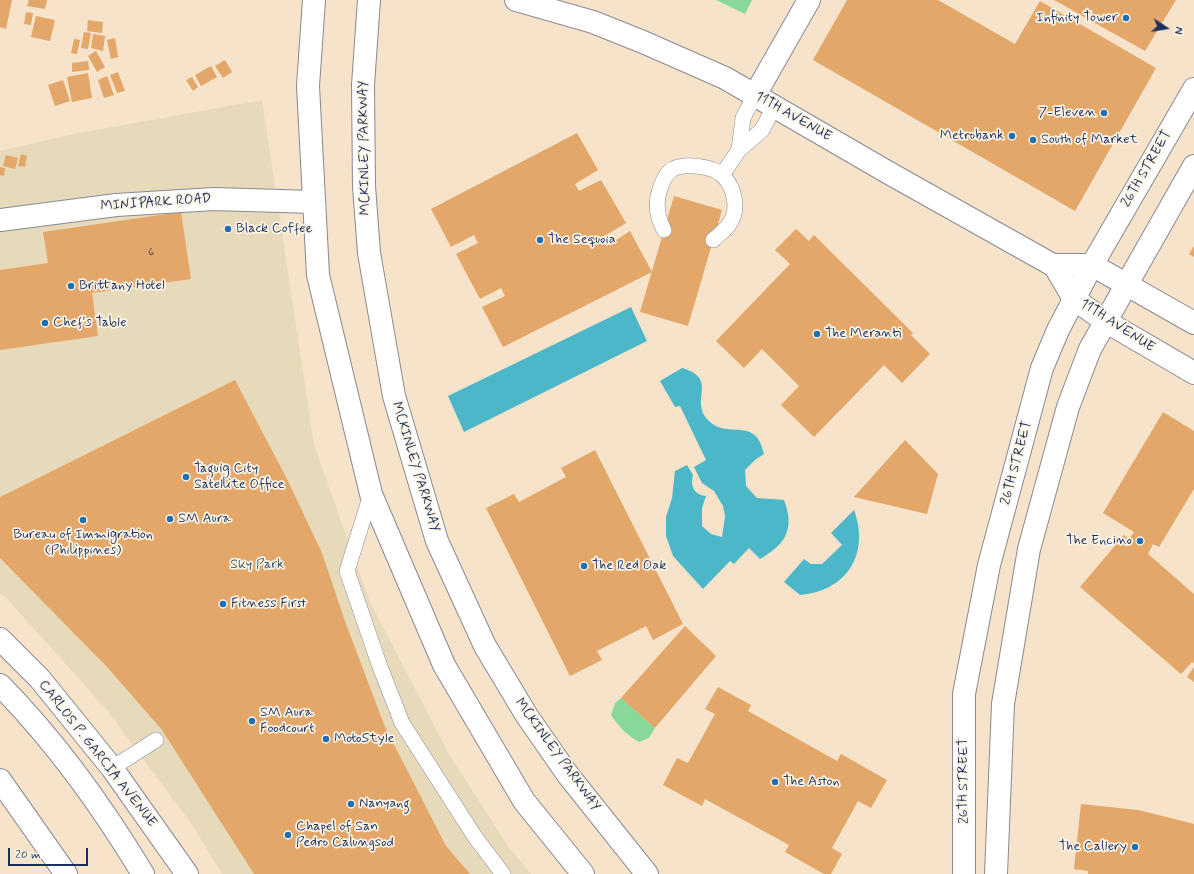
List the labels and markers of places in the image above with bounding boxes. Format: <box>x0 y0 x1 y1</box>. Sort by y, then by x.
place label: Infinity Tower <box>1036 10 1118 26</box>
marker: Infinity Tower <box>1121 13 1131 23</box>
place label: 7-Eleven <box>1038 105 1096 121</box>
marker: 7-Eleven <box>1099 108 1109 118</box>
place label: Metrobank <box>940 128 1004 144</box>
marker: Metrobank <box>1007 131 1017 141</box>
place label: South of Market <box>1041 132 1138 148</box>
marker: South of Market <box>1028 135 1038 145</box>
place label: Black Coffee <box>236 221 312 237</box>
marker: Black Coffee <box>223 224 233 234</box>
place label: The Sequoia <box>548 232 616 248</box>
marker: The Sequoia <box>535 235 545 245</box>
place label: Brittany Hotel <box>79 278 165 294</box>
marker: Brittany Hotel <box>66 281 76 291</box>
place label: Chef's Table <box>53 315 127 331</box>
marker: Chef's Table <box>40 318 50 328</box>
place label: The Meranti <box>825 326 901 342</box>
marker: The Meranti <box>812 329 822 339</box>
place label: Taguig City Satellite Office <box>194 461 284 494</box>
marker: Taguig City Satellite Office <box>181 472 191 482</box>
place label: SM Aura <box>178 511 231 527</box>
marker: SM Aura <box>165 514 175 524</box>
marker: Bureau of Immigration (Philippines) <box>78 515 88 525</box>
place label: Bureau of Immigration (Philippines) <box>13 527 153 560</box>
place label: The Encino <box>1066 533 1132 549</box>
marker: The Encino <box>1135 536 1145 546</box>
place label: The Red Oak <box>592 558 666 574</box>
marker: The Red Oak <box>579 561 589 571</box>
place label: Fitness First <box>231 596 306 612</box>
marker: Fitness First <box>218 599 228 609</box>
place label: SM Aura Foodcourt <box>260 705 314 738</box>
marker: SM Aura Foodcourt <box>247 716 257 726</box>
place label: MotoStyle <box>334 731 394 747</box>
marker: MotoStyle <box>321 734 331 744</box>
place label: The Aston <box>783 774 839 790</box>
marker: The Aston <box>770 777 780 787</box>
place label: Nanyang <box>359 796 410 812</box>
marker: Nanyang <box>346 799 356 809</box>
place label: Chapel of San Pedro Calungsod <box>296 819 394 852</box>
marker: Chapel of San Pedro Calungsod <box>283 830 293 840</box>
place label: The Callery <box>1059 839 1127 855</box>
marker: The Callery <box>1130 842 1140 852</box>

